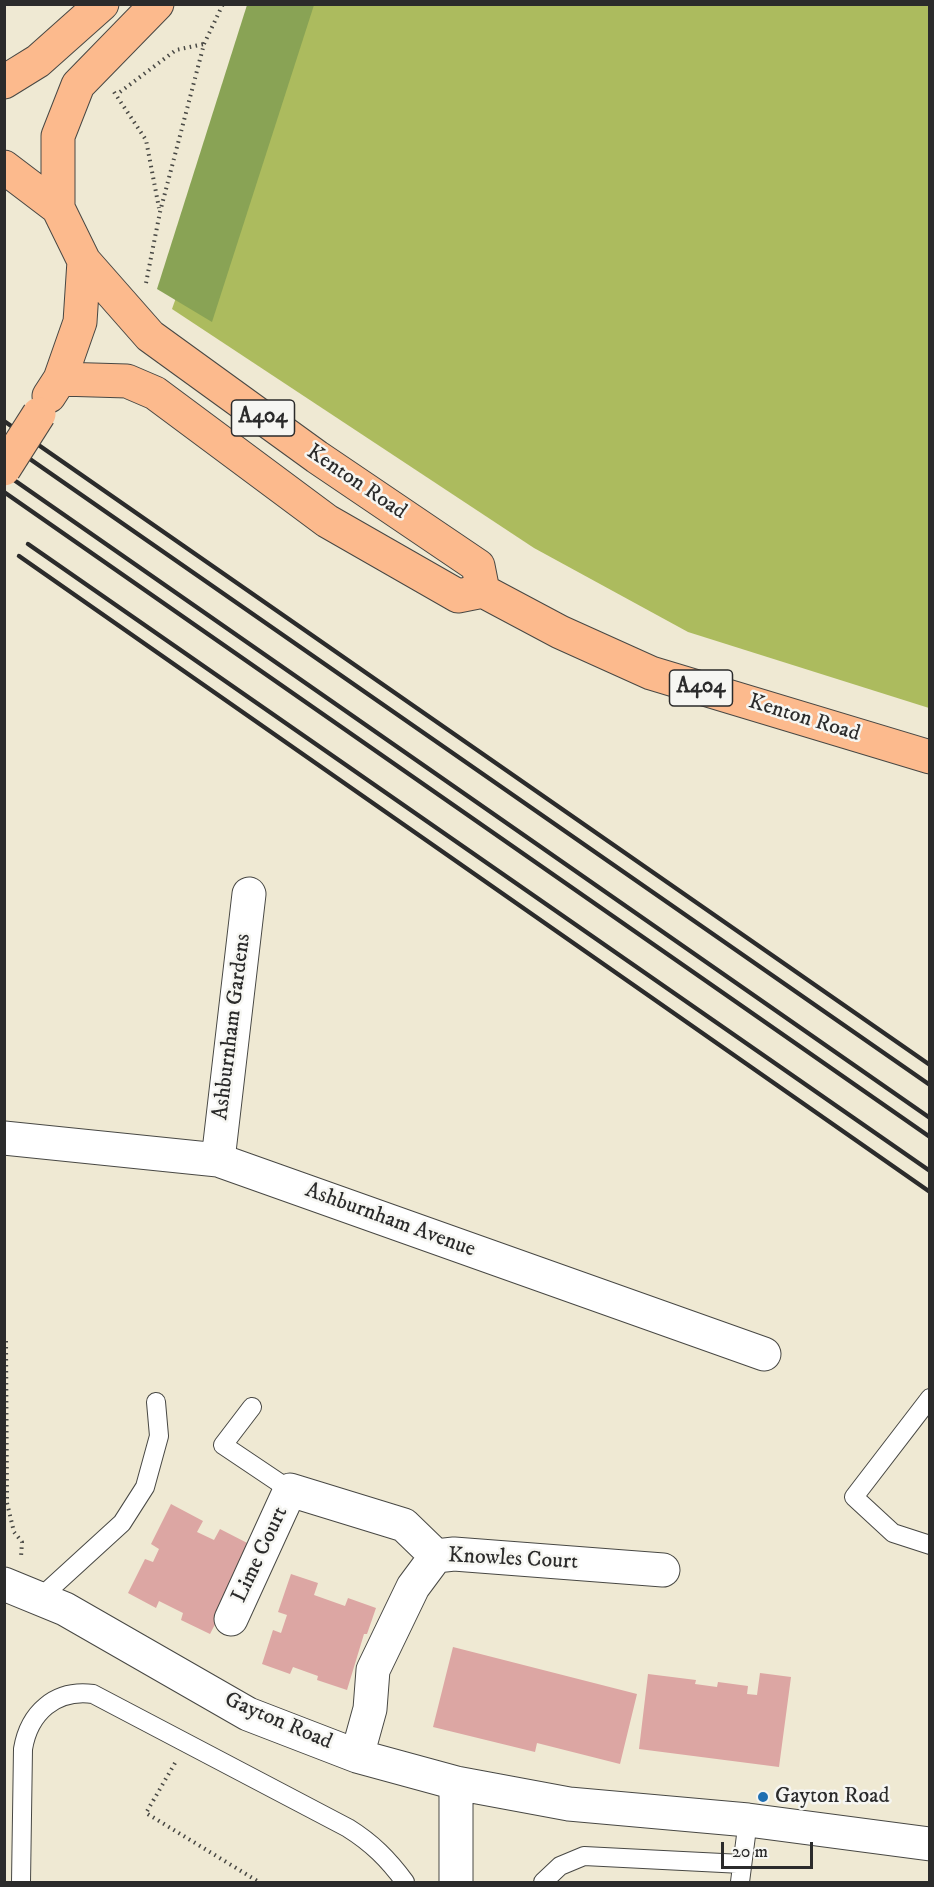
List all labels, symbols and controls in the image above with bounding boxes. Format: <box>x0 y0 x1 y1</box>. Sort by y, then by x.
road number: A404 <box>232 400 294 436</box>
street label: Kenton Road <box>301 440 411 526</box>
road number: A404 <box>670 670 732 706</box>
street label: Kenton Road <box>745 690 863 748</box>
street label: Ashburnham Gardens <box>208 932 258 1122</box>
street label: Ashburnham Avenue <box>301 1178 479 1264</box>
street label: Lime Court <box>227 1503 295 1607</box>
street label: Knowles Court <box>447 1543 579 1577</box>
street label: Gayton Road <box>220 1687 336 1757</box>
place label: Gayton Road <box>775 1784 890 1810</box>
marker: Gayton Road <box>756 1790 770 1804</box>
scale bar <box>724 1830 816 1868</box>
text: 20 m <box>732 1841 768 1863</box>

